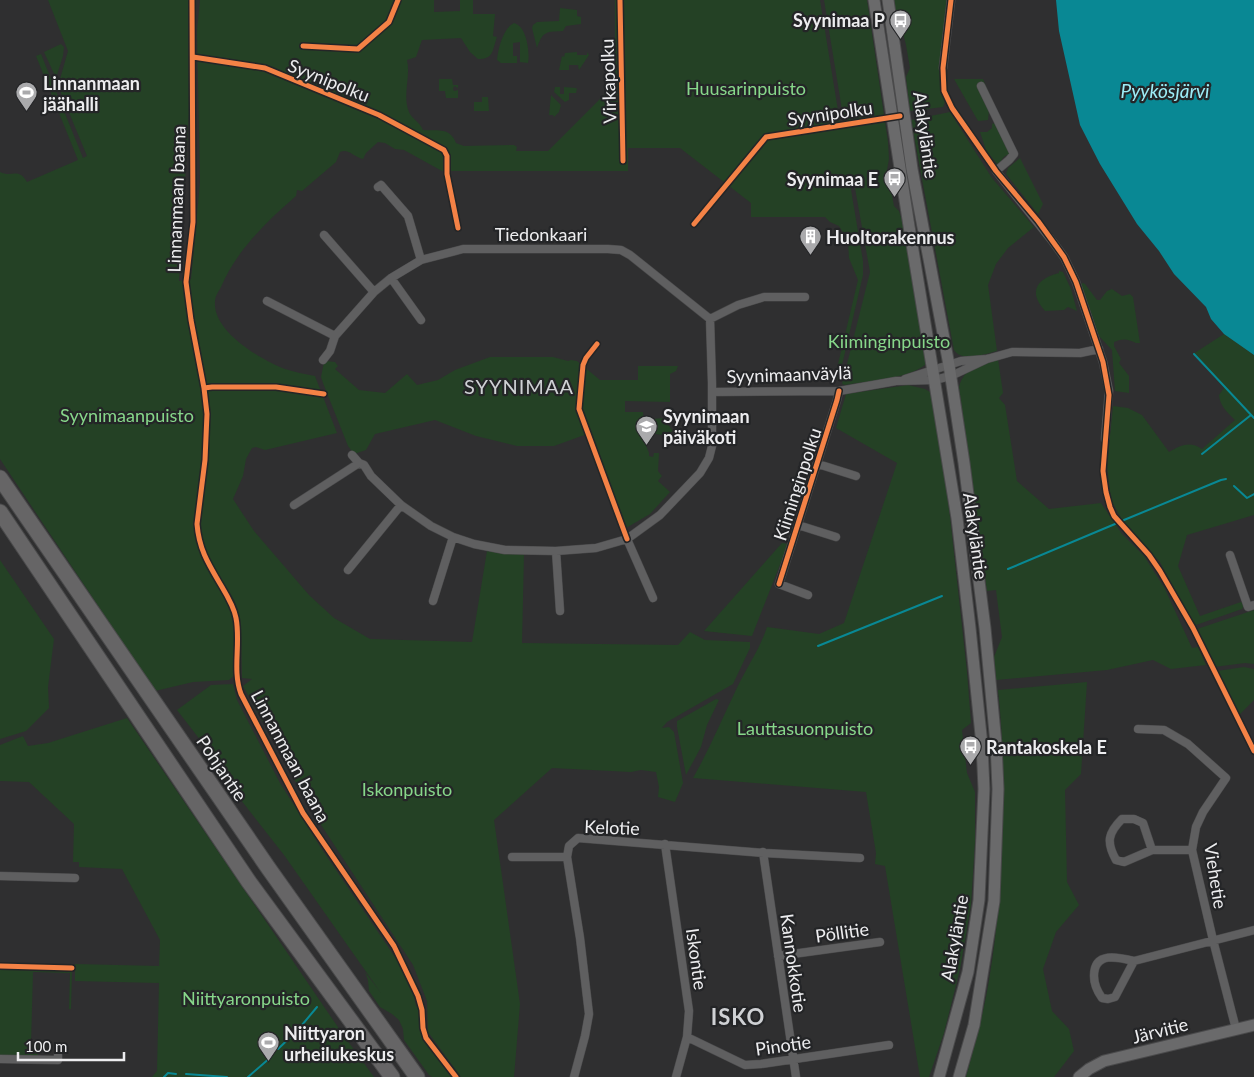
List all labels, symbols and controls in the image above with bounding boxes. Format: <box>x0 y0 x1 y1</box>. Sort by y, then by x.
bus stop icon: Syynimaa P <box>889 8 913 39</box>
place label: Syynimaa P <box>793 9 885 31</box>
street label: Virkapolku <box>596 38 620 124</box>
street label: Syynipolku <box>285 54 373 106</box>
place label: Linnanmaan jäähalli <box>42 72 140 115</box>
park label: Huusarinpuisto <box>686 77 806 99</box>
water label: Pyykösjärvi <box>1121 79 1210 102</box>
sports icon: Linnanmaan jäähalli <box>15 81 39 112</box>
street label: Alakyläntie <box>909 90 943 180</box>
street label: Syynipolku <box>786 96 874 130</box>
street label: Linnanmaan baana <box>162 125 190 273</box>
bus stop icon: Syynimaa E <box>882 167 906 198</box>
place label: Syynimaa E <box>787 168 878 190</box>
street label: Tiedonkaari <box>495 223 587 245</box>
building icon: Huoltorakennus <box>798 225 822 256</box>
place label: Huoltorakennus <box>826 226 955 248</box>
park label: Kiiminginpuisto <box>828 330 950 352</box>
street label: Syynimaanväylä <box>726 361 852 387</box>
district label: SYYNIMAA <box>464 374 574 398</box>
park label: Syynimaanpuisto <box>60 404 194 426</box>
place label: Syynimaan päiväkoti <box>663 405 750 448</box>
school or university icon: Syynimaan päiväkoti <box>635 414 659 445</box>
street label: Kiiminginpolku <box>768 425 826 543</box>
street label: Alakyläntie <box>959 491 993 581</box>
street label: Linnanmaan baana <box>247 686 335 826</box>
park label: Lauttasuonpuisto <box>737 717 873 739</box>
street label: Pohjantie <box>192 731 252 805</box>
bus stop icon: Rantakoskela E <box>958 735 982 766</box>
place label: Rantakoskela E <box>986 736 1107 758</box>
park label: Iskonpuisto <box>362 778 452 800</box>
street label: Kelotie <box>584 815 640 839</box>
street label: Viehetie <box>1200 842 1232 910</box>
street label: Alakyläntie <box>936 893 972 983</box>
street label: Kannokkotie <box>776 912 812 1014</box>
street label: Pöllitie <box>814 917 870 947</box>
street label: Iskontie <box>682 927 712 991</box>
park label: Niittyaronpuisto <box>182 987 310 1009</box>
district label: ISKO <box>711 1003 765 1030</box>
street label: Järvitie <box>1130 1012 1190 1048</box>
place label: Niittyaron urheilukeskus <box>284 1022 394 1065</box>
scale bar <box>18 1030 124 1062</box>
street label: Pinotie <box>754 1030 812 1060</box>
sports icon: Niittyaron urheilukeskus <box>256 1031 280 1062</box>
text: 100 m <box>25 1037 67 1055</box>

